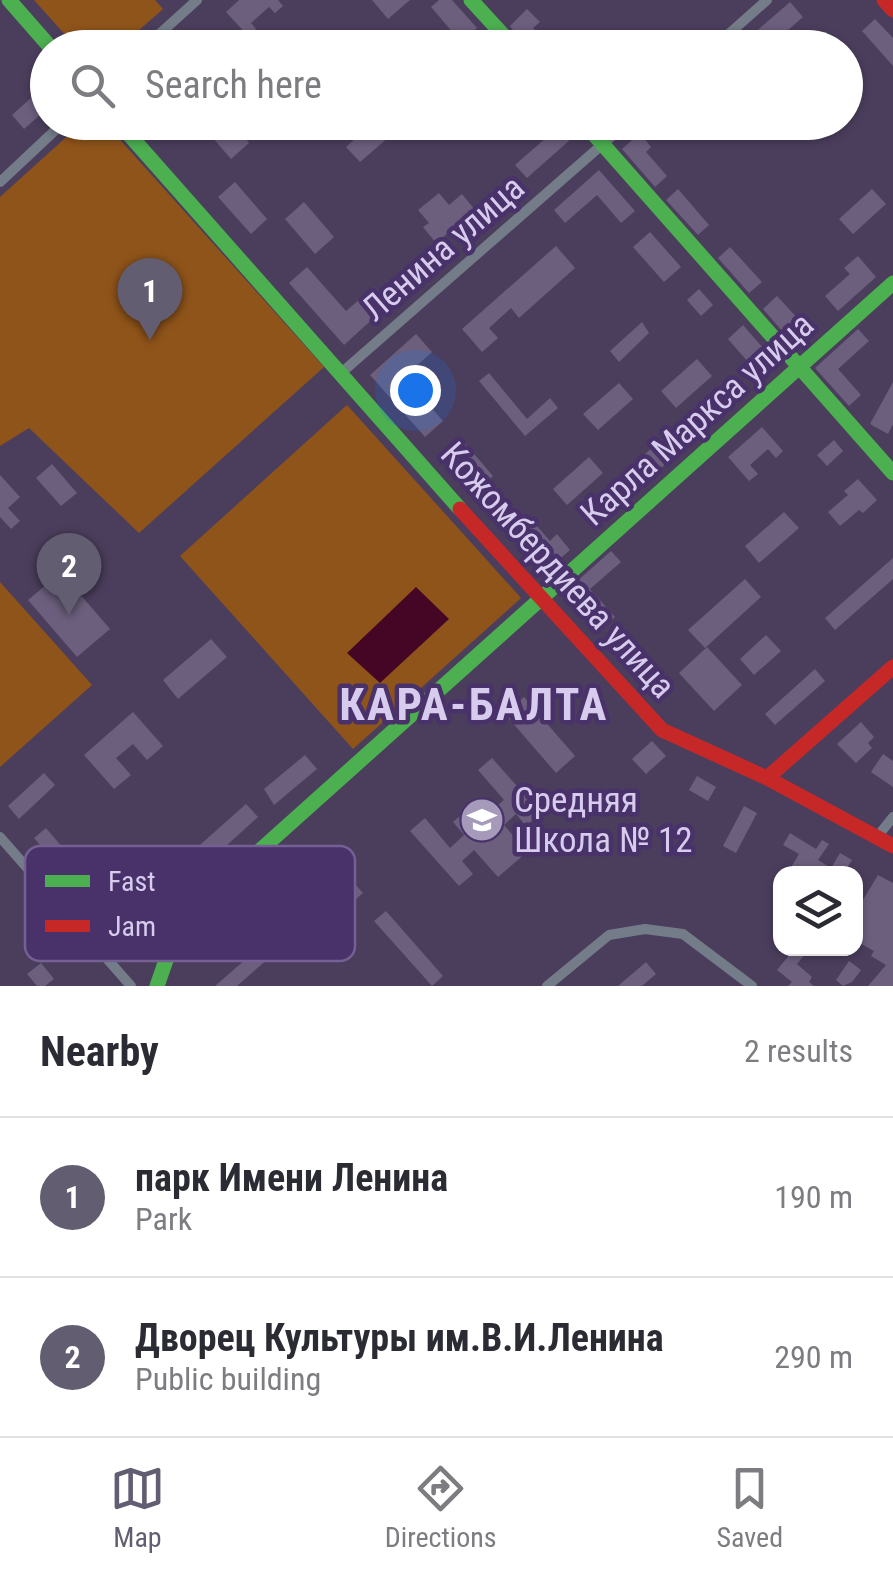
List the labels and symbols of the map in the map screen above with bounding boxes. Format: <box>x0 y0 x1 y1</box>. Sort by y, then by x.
street label: Ленина улица <box>354 167 533 330</box>
pin: 1 <box>118 258 182 340</box>
street label: Карла Маркса улица <box>573 304 822 535</box>
your location <box>390 365 441 416</box>
street label: Кожомбердиева улица <box>432 434 683 707</box>
pin: 2 <box>36 532 102 615</box>
district label: КАРА-БАЛТА <box>339 678 609 731</box>
place label: Средняя Школа № 12 <box>514 780 693 861</box>
school or university icon: Средняя Школа № 12 <box>459 797 505 843</box>
legend <box>25 846 355 961</box>
text: Fast <box>108 865 155 898</box>
text: Jam <box>108 910 156 943</box>

